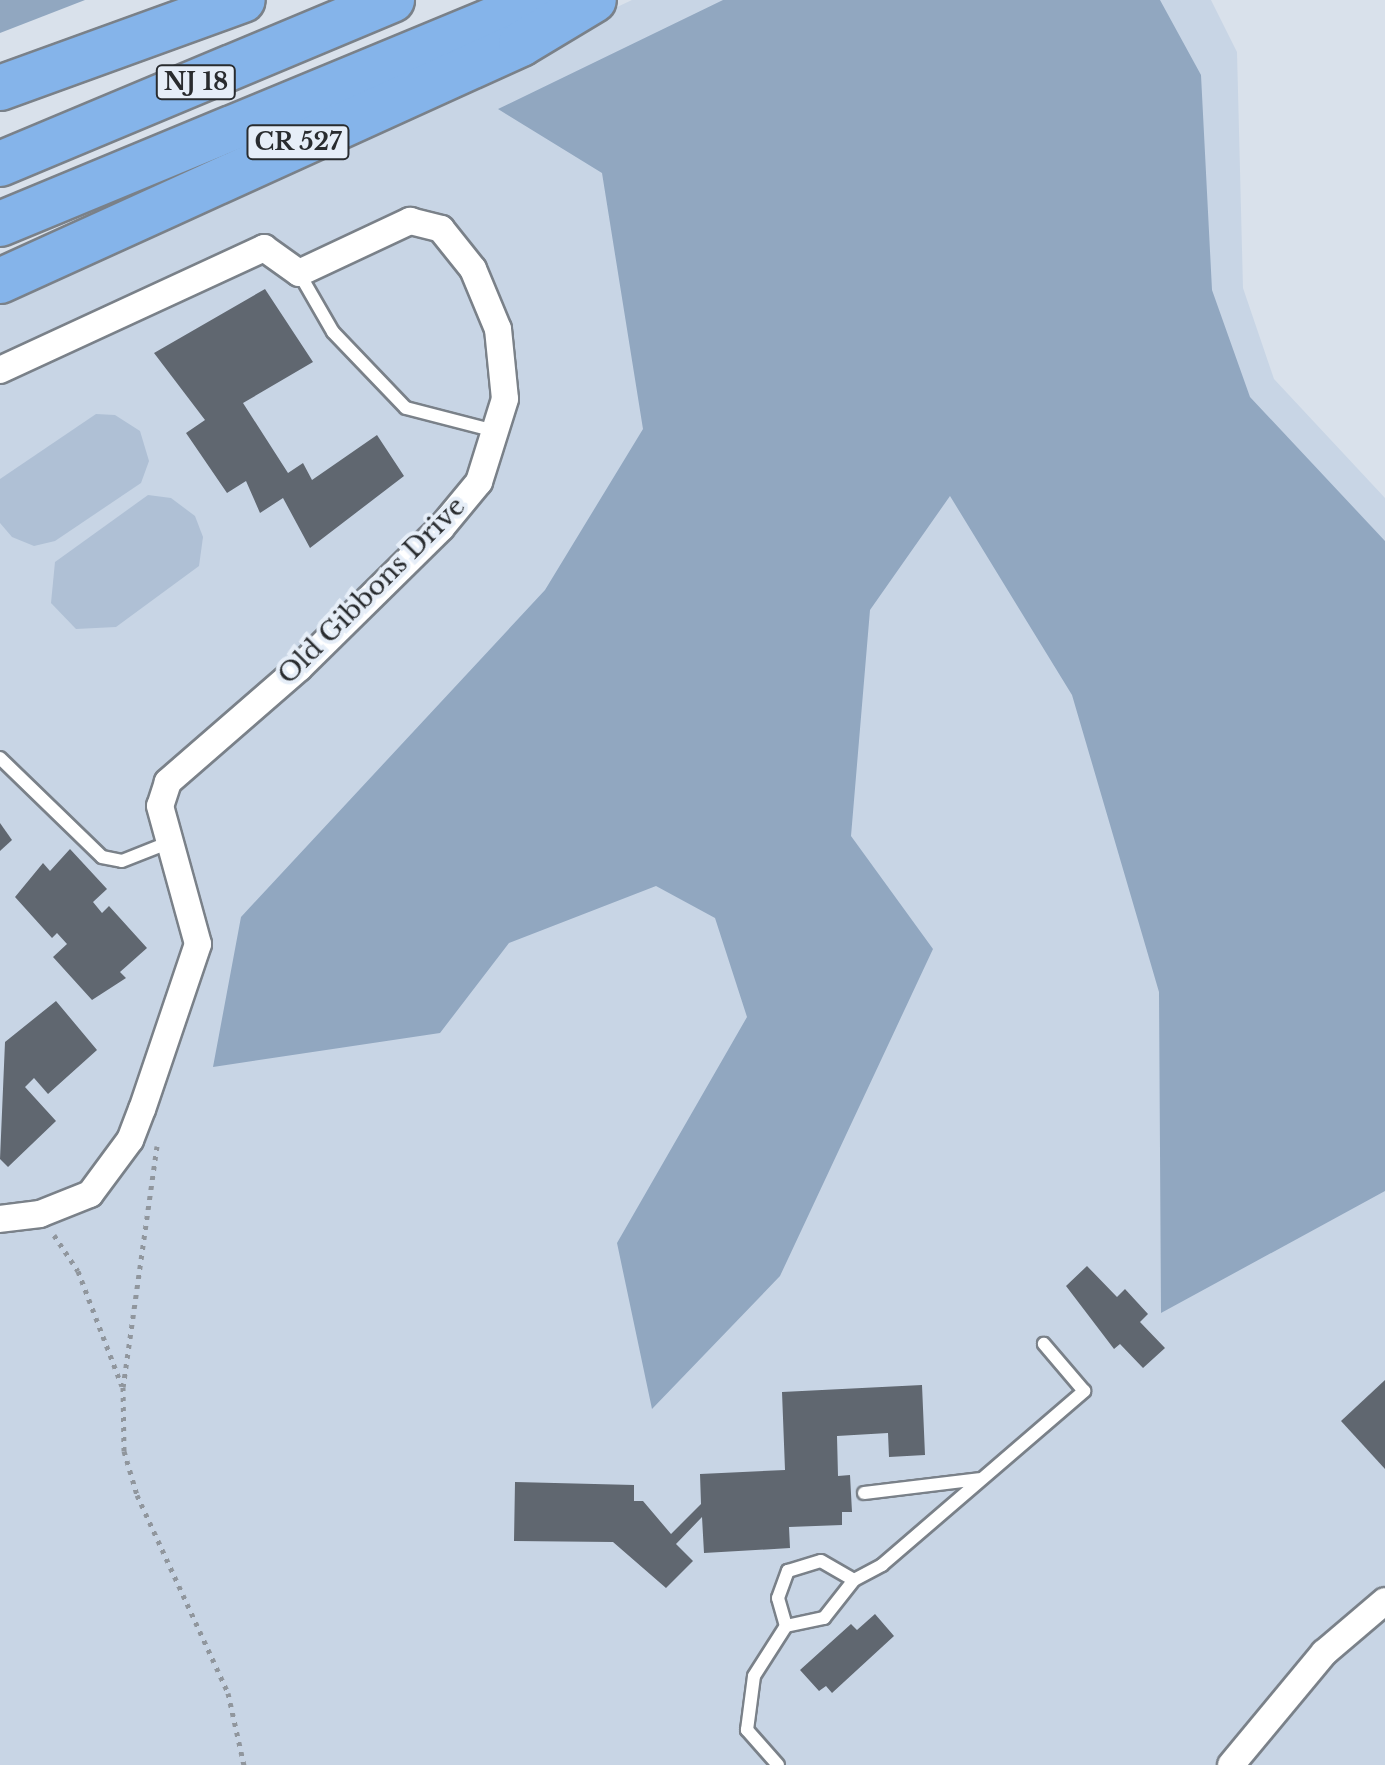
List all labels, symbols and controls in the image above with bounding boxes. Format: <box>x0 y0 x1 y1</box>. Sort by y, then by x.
road number: NJ 18 <box>154 62 238 102</box>
road number: CR 527 <box>246 122 350 162</box>
street label: Old Gibbons Drive <box>272 491 472 691</box>

